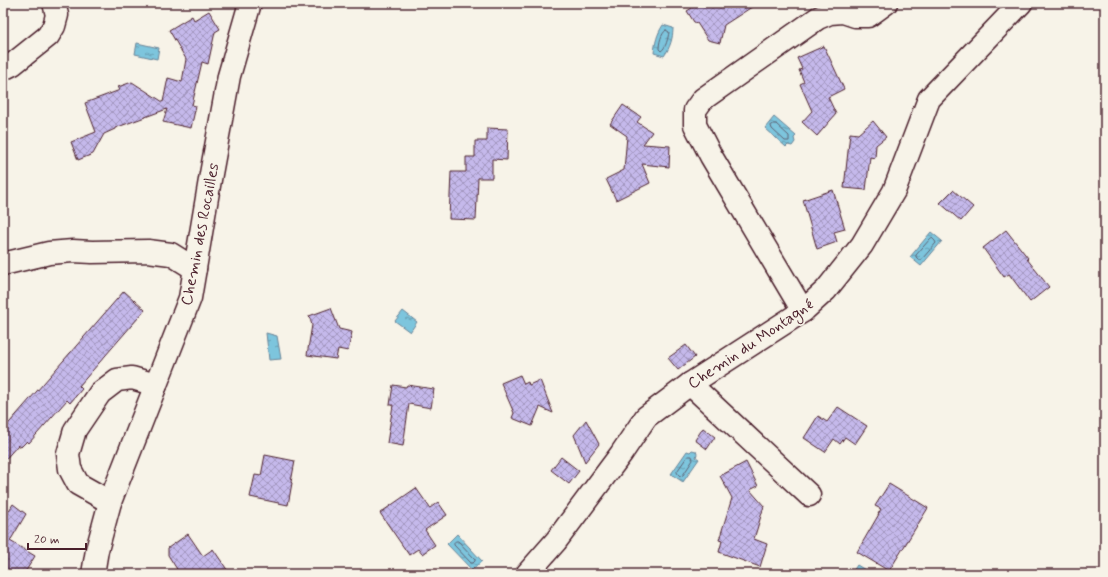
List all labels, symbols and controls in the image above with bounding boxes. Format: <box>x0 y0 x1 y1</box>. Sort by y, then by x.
street label: Chemin des Rocailles <box>176 161 225 307</box>
street label: Chemin du Montagné <box>684 294 818 395</box>
scale bar <box>28 525 86 551</box>
text: 20 m <box>34 532 60 548</box>

